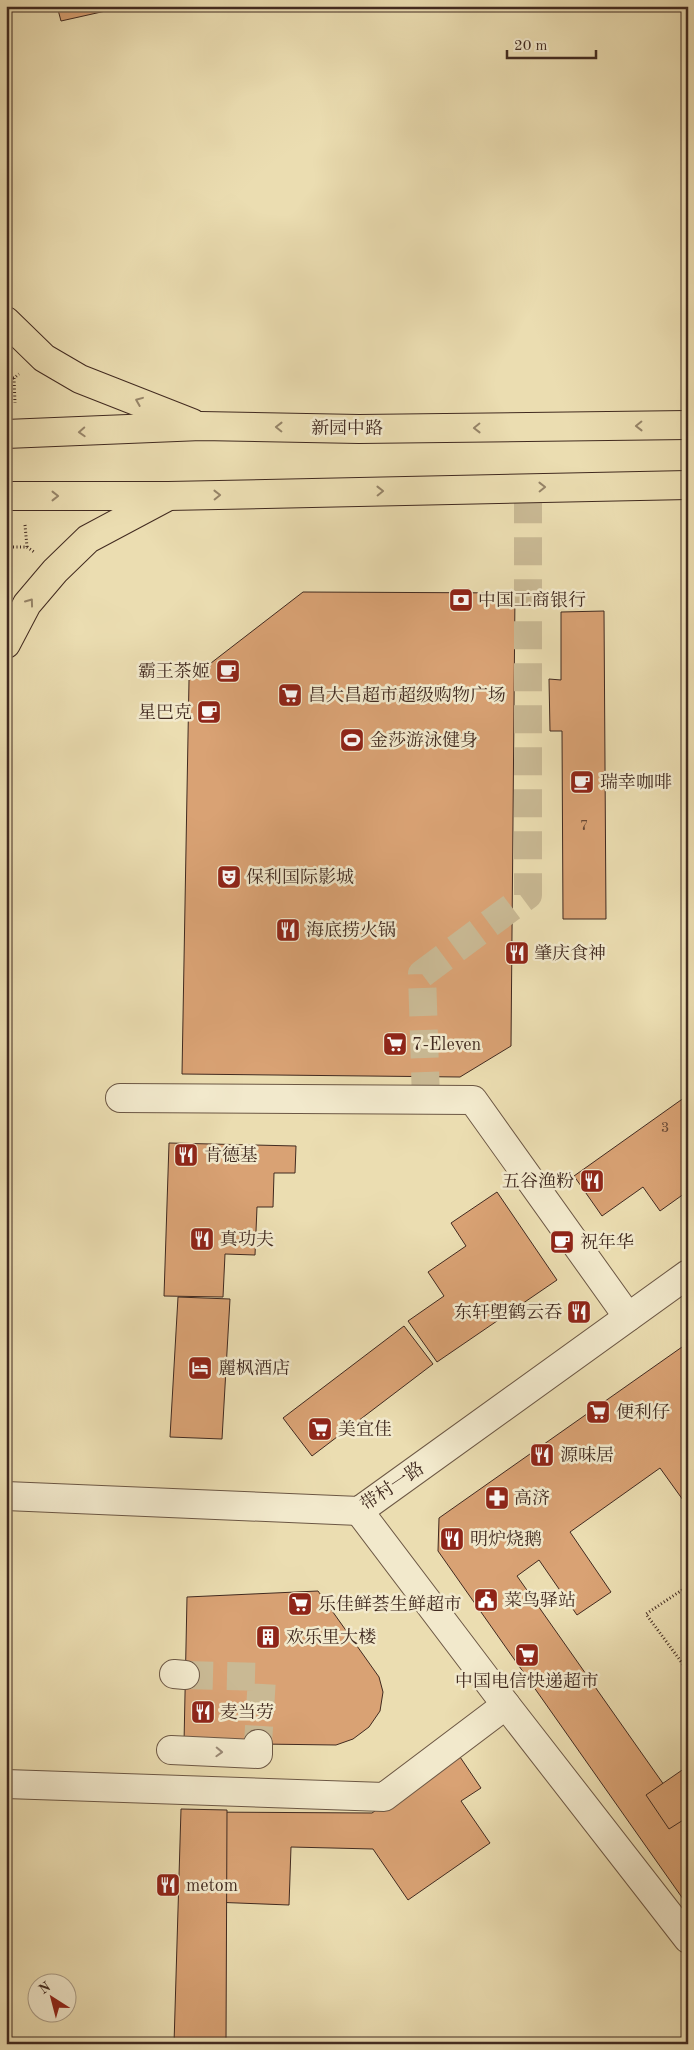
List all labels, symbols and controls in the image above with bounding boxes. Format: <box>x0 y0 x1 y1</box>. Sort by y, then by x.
scale bar <box>507 28 595 60</box>
text: 20 m <box>514 39 548 54</box>
one-way arrow <box>135 397 144 408</box>
street label: 新园中路 <box>311 418 383 438</box>
one-way arrow <box>635 421 642 431</box>
one-way arrow <box>275 422 283 433</box>
one-way arrow <box>472 422 480 433</box>
one-way arrow <box>78 426 86 437</box>
one-way arrow <box>538 482 546 492</box>
one-way arrow <box>376 486 384 496</box>
one-way arrow <box>214 490 221 500</box>
one-way arrow <box>52 491 59 501</box>
bank icon: 中国工商银行 <box>448 587 474 613</box>
place label: 中国工商银行 <box>478 590 586 610</box>
one-way arrow <box>24 598 33 608</box>
cafe icon: 霸王茶姬 <box>215 658 241 684</box>
place label: 霸王茶姬 <box>138 661 210 681</box>
supermarket icon: 昌大昌超市超级购物广场 <box>277 682 303 708</box>
place label: 昌大昌超市超级购物广场 <box>308 685 506 705</box>
cafe icon: 星巴克 <box>196 699 222 725</box>
place label: 星巴克 <box>138 702 192 722</box>
sports icon: 金莎游泳健身 <box>339 727 365 753</box>
place label: 金莎游泳健身 <box>370 730 478 750</box>
cafe icon: 瑞幸咖啡 <box>569 769 595 795</box>
place label: 瑞幸咖啡 <box>600 772 672 792</box>
house number: 7 <box>580 819 588 834</box>
theatre icon: 保利国际影城 <box>216 864 242 890</box>
place label: 保利国际影城 <box>246 867 354 887</box>
restaurant icon: 海底捞火锅 <box>275 917 301 943</box>
place label: 海底捞火锅 <box>306 920 396 940</box>
restaurant icon: 肇庆食神 <box>504 940 530 966</box>
place label: 肇庆食神 <box>534 943 606 963</box>
supermarket icon: 7-Eleven <box>382 1031 408 1057</box>
place label: 7-Eleven <box>412 1036 482 1054</box>
house number: 3 <box>661 1121 669 1136</box>
restaurant icon: 肯德基 <box>173 1142 199 1168</box>
place label: 肯德基 <box>204 1145 258 1165</box>
restaurant icon: 五谷渔粉 <box>579 1168 605 1194</box>
place label: 五谷渔粉 <box>502 1171 574 1191</box>
restaurant icon: 真功夫 <box>189 1226 215 1252</box>
place label: 真功夫 <box>220 1229 274 1249</box>
cafe icon: 祝年华 <box>549 1229 575 1255</box>
place label: 祝年华 <box>580 1232 634 1252</box>
restaurant icon: 东轩塱鹤云吞 <box>566 1299 592 1325</box>
place label: 东轩塱鹤云吞 <box>454 1302 562 1322</box>
hotel icon: 麗枫酒店 <box>187 1355 213 1381</box>
place label: 麗枫酒店 <box>218 1358 290 1378</box>
supermarket icon: 便利仔 <box>585 1399 611 1425</box>
place label: 便利仔 <box>616 1402 670 1422</box>
supermarket icon: 美宜佳 <box>307 1416 333 1442</box>
place label: 美宜佳 <box>338 1419 392 1439</box>
restaurant icon: 源味居 <box>529 1442 555 1468</box>
place label: 源味居 <box>560 1446 614 1465</box>
street label: 带村一路 <box>357 1458 427 1514</box>
pharmacy icon: 高济 <box>484 1485 510 1511</box>
place label: 高济 <box>514 1488 550 1508</box>
restaurant icon: 明炉烧鹅 <box>439 1526 465 1552</box>
place label: 明炉烧鹅 <box>470 1529 542 1549</box>
public building icon: 菜鸟驿站 <box>473 1587 499 1613</box>
place label: 菜鸟驿站 <box>504 1590 576 1610</box>
supermarket icon: 乐佳鲜荟生鲜超市 <box>287 1591 313 1617</box>
place label: 乐佳鲜荟生鲜超市 <box>318 1594 462 1614</box>
building icon: 欢乐里大楼 <box>255 1624 281 1650</box>
place label: 欢乐里大楼 <box>286 1627 376 1647</box>
supermarket icon: 中国电信快递超市 <box>514 1642 540 1668</box>
place label: 中国电信快递超市 <box>455 1671 599 1691</box>
restaurant icon: 麦当劳 <box>190 1699 216 1725</box>
place label: 麦当劳 <box>220 1702 274 1722</box>
one-way arrow <box>216 1747 224 1758</box>
restaurant icon: metom <box>155 1872 181 1898</box>
place label: metom <box>186 1877 238 1895</box>
north arrow <box>28 1972 78 2022</box>
text: N <box>37 1979 54 1997</box>

